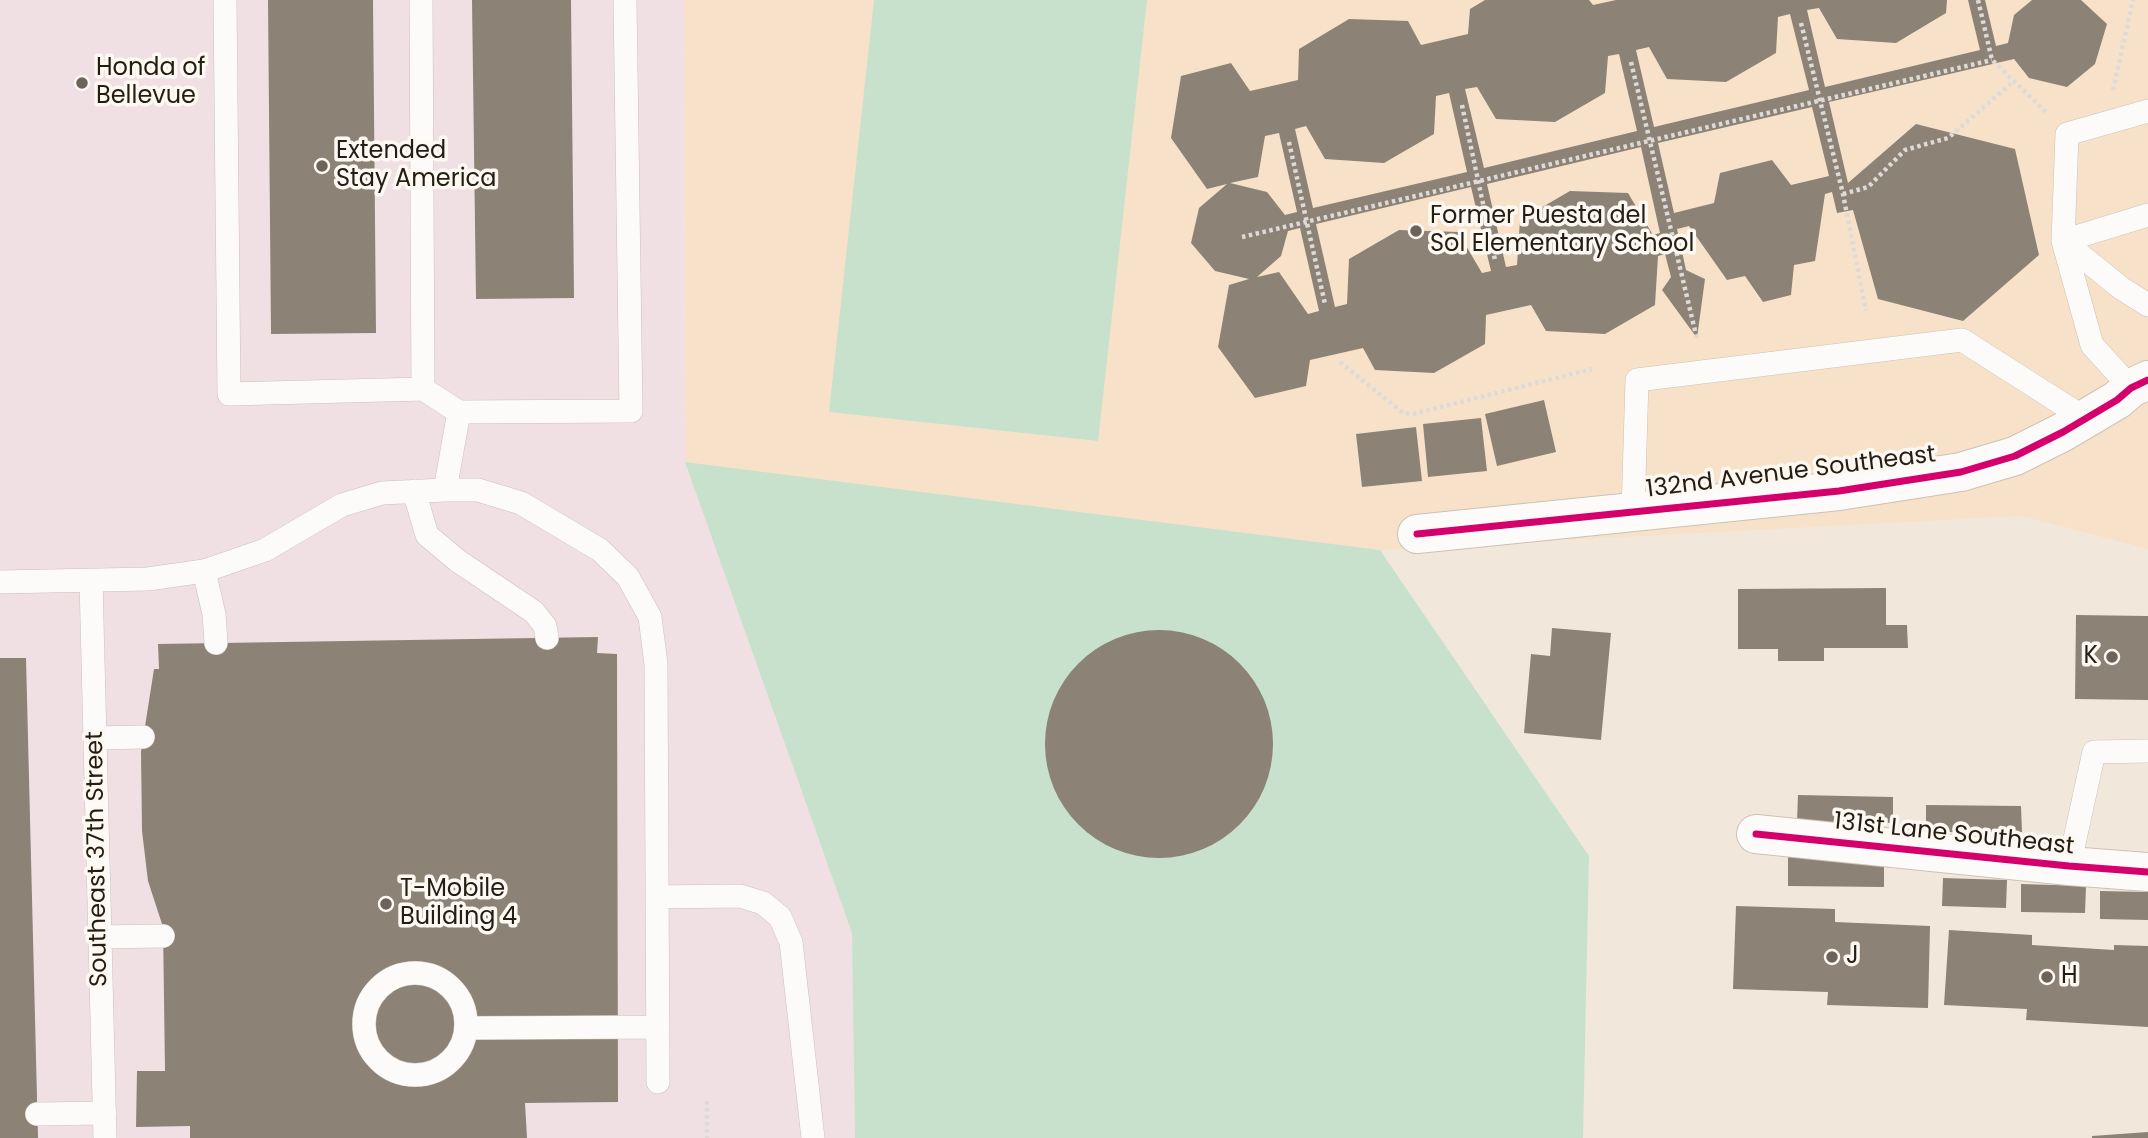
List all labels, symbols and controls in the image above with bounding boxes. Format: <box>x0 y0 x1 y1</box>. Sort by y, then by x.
place label: Honda of Bellevue <box>96 55 205 111</box>
marker: Honda of Bellevue <box>74 75 90 91</box>
place label: Extended Stay America <box>336 138 496 194</box>
marker: Extended Stay America <box>314 158 330 174</box>
place label: Former Puesta del Sol Elementary School <box>1430 203 1694 259</box>
marker: Former Puesta del Sol Elementary School <box>1408 223 1424 239</box>
street label: 132nd Avenue Southeast <box>1645 441 1937 505</box>
place label: K <box>2084 643 2098 671</box>
marker: K <box>2104 649 2120 665</box>
street label: Southeast 37th Street <box>81 731 115 987</box>
street label: 131st Lane Southeast <box>1832 808 2076 862</box>
place label: T-Mobile Building 4 <box>400 876 517 932</box>
marker: T-Mobile Building 4 <box>378 896 394 912</box>
place label: J <box>1846 943 1859 971</box>
marker: J <box>1824 949 1840 965</box>
place label: H <box>2061 963 2078 991</box>
marker: H <box>2039 969 2055 985</box>

